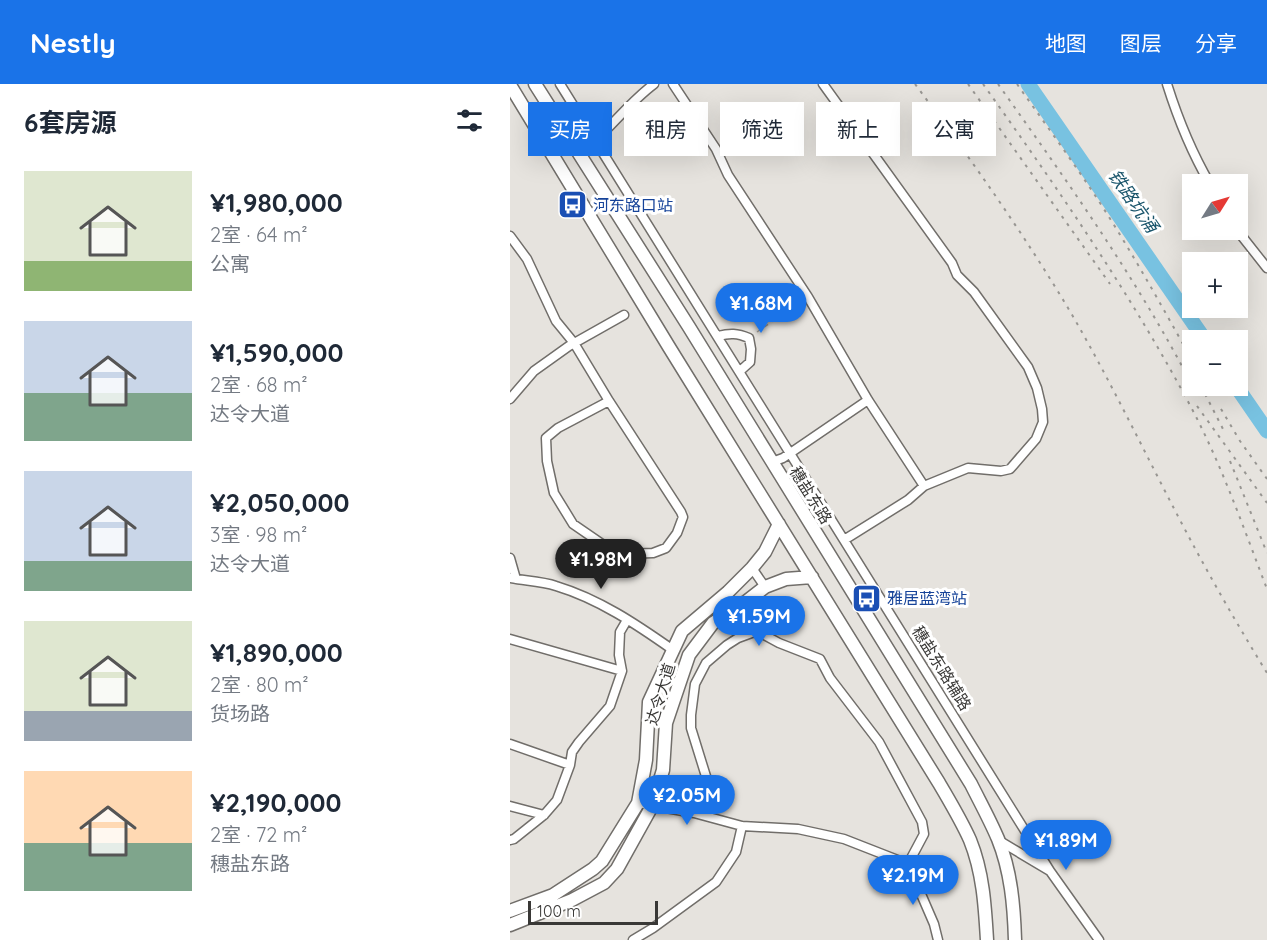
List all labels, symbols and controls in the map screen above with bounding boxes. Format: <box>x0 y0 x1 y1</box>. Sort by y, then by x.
text: Nestly <box>30 25 116 60</box>
text: 地图 <box>1045 30 1087 56</box>
text: 图层 <box>1120 30 1162 56</box>
text: 分享 <box>1195 30 1237 56</box>
chip: 买房 <box>528 102 612 156</box>
chip: 租房 <box>624 102 708 156</box>
chip: 筛选 <box>720 102 804 156</box>
chip: 新上 <box>816 102 900 156</box>
chip: 公寓 <box>912 102 996 156</box>
icon: filters <box>453 104 486 137</box>
text: 6套房源 <box>24 106 116 139</box>
water label: 铁路坑涌 <box>1103 165 1165 238</box>
north arrow <box>1182 174 1248 240</box>
map controls <box>1182 174 1248 396</box>
text: ¥1,980,000 <box>210 186 343 219</box>
bus stop icon: 河东路口站 <box>556 189 588 221</box>
icon: home <box>72 195 144 267</box>
place label: 河东路口站 <box>593 195 673 215</box>
text: 2室 · 64 m² <box>210 222 308 247</box>
text: 公寓 <box>210 251 250 276</box>
button: + <box>1182 252 1248 318</box>
pin: ¥1.68M <box>712 283 810 334</box>
text: ¥1.68M <box>729 290 793 315</box>
button: − <box>1182 330 1248 396</box>
text: ¥1,590,000 <box>210 336 344 369</box>
icon: home <box>72 345 144 417</box>
text: 2室 · 68 m² <box>210 372 308 397</box>
text: 达令大道 <box>210 401 290 426</box>
street label: 穗盐东路 <box>786 463 836 527</box>
text: ¥2,050,000 <box>210 486 349 519</box>
icon: home <box>72 495 144 567</box>
text: 3室 · 98 m² <box>210 522 307 547</box>
pin: ¥1.98M <box>552 539 650 590</box>
text: ¥1.98M <box>569 546 633 571</box>
text: 达令大道 <box>210 551 290 576</box>
bus stop icon: 雅居蓝湾站 <box>850 582 882 614</box>
place label: 雅居蓝湾站 <box>887 588 967 608</box>
pin: ¥1.59M <box>710 596 808 647</box>
text: ¥1.59M <box>727 603 791 628</box>
street label: 穗盐东路辅路 <box>908 622 976 714</box>
text: ¥1,890,000 <box>210 636 343 669</box>
icon: home <box>72 645 144 717</box>
street label: 达令大道 <box>641 660 679 728</box>
text: 2室 · 80 m² <box>210 672 309 697</box>
text: 货场路 <box>210 701 270 726</box>
pin: ¥2.05M <box>638 775 736 826</box>
text: ¥2.05M <box>653 782 721 807</box>
text: ¥2,190,000 <box>210 786 342 819</box>
icon: home <box>72 795 144 867</box>
pin: ¥1.89M <box>1017 820 1115 871</box>
text: 2室 · 72 m² <box>210 822 307 847</box>
text: ¥1.89M <box>1034 827 1098 852</box>
text: 穗盐东路 <box>210 851 290 876</box>
pin: ¥2.19M <box>864 855 962 906</box>
text: ¥2.19M <box>882 862 944 887</box>
scale bar <box>528 898 658 926</box>
text: 100 m <box>537 901 581 921</box>

